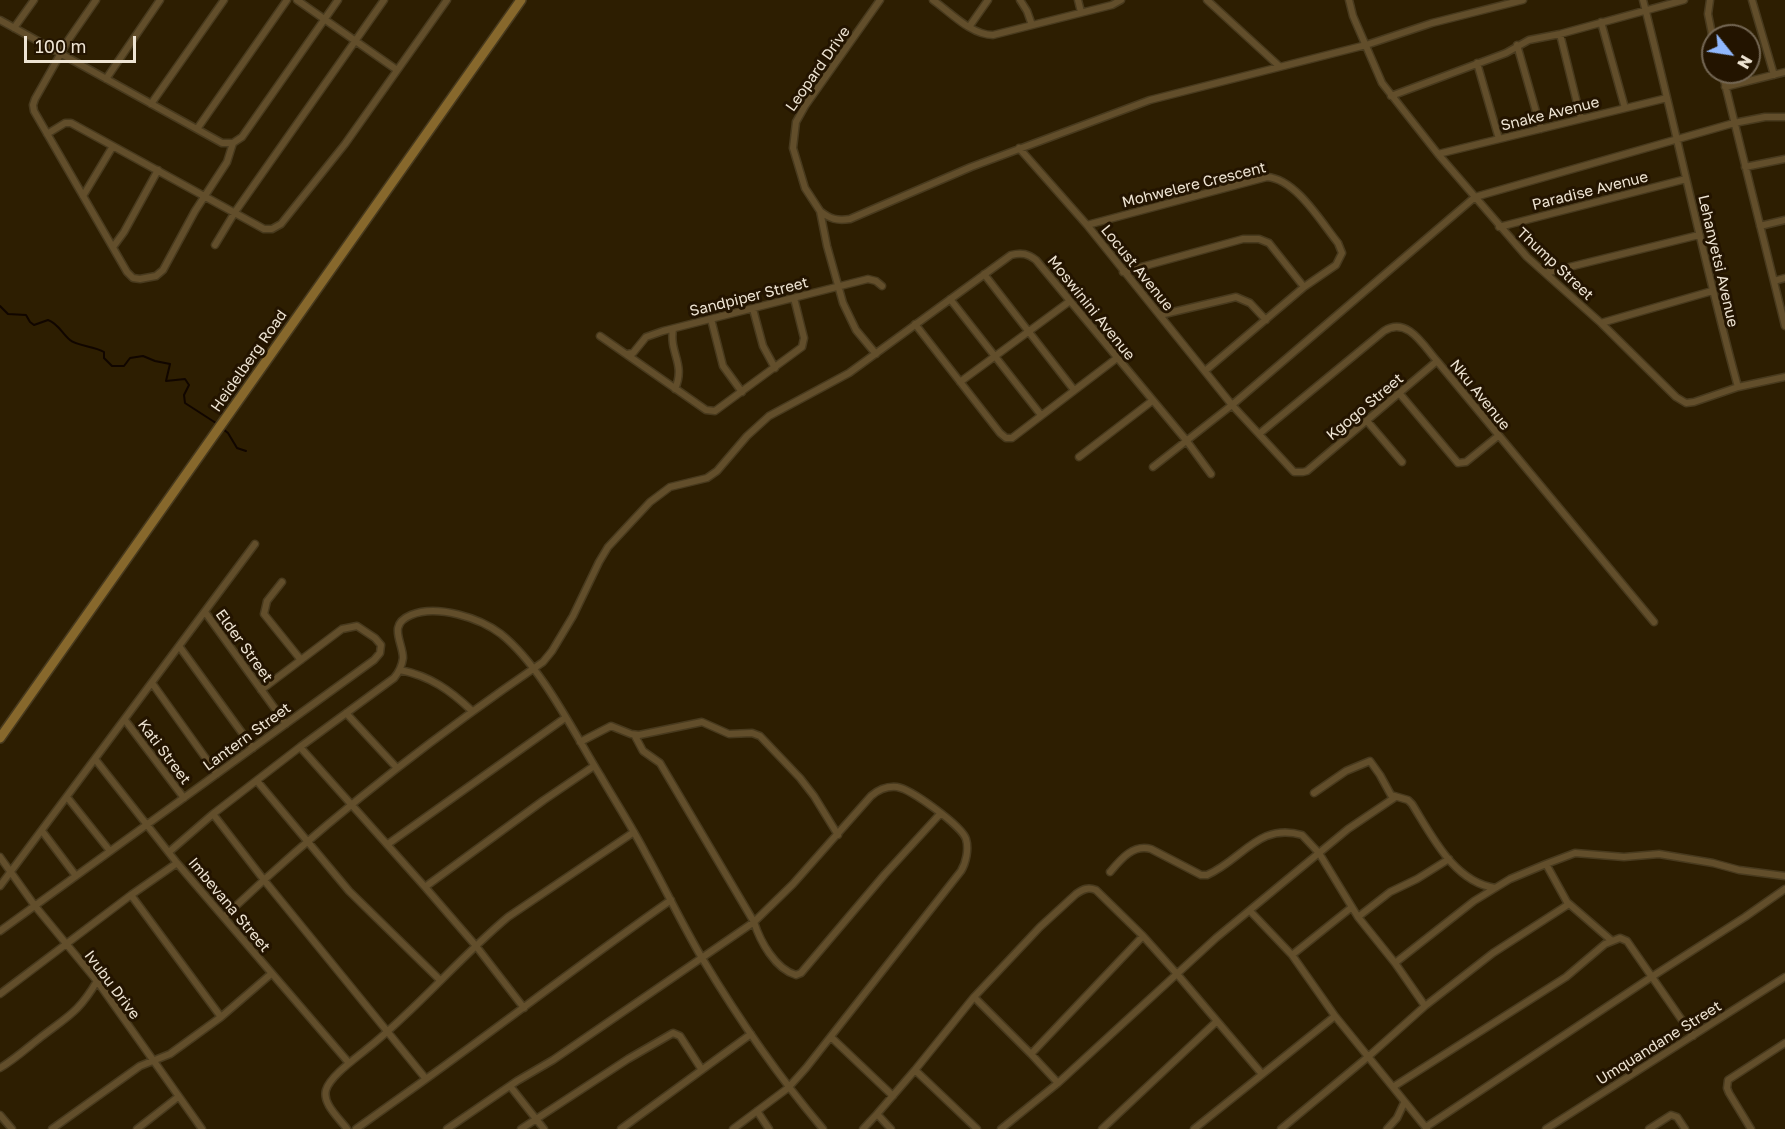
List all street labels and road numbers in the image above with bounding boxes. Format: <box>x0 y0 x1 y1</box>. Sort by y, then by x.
street label: Leopard Drive <box>782 23 854 115</box>
street label: Snake Avenue <box>1499 93 1601 135</box>
street label: Mohwelere Crescent <box>1120 158 1268 212</box>
street label: Paradise Avenue <box>1530 168 1650 214</box>
street label: Lehanyetsi Avenue <box>1694 193 1742 329</box>
street label: Locust Avenue <box>1097 221 1177 315</box>
street label: Thump Street <box>1513 224 1597 304</box>
street label: Moswinini Avenue <box>1043 252 1139 364</box>
street label: Sandpiper Street <box>688 274 810 320</box>
street label: Heidelberg Road <box>207 307 291 415</box>
street label: Nku Avenue <box>1446 356 1514 434</box>
street label: Kgogo Street <box>1323 370 1407 444</box>
street label: Elder Street <box>212 606 276 686</box>
street label: Lantern Street <box>200 699 294 775</box>
street label: Kati Street <box>134 716 194 788</box>
street label: Imbevana Street <box>184 854 274 956</box>
street label: Ivubu Drive <box>80 947 144 1023</box>
street label: Umquandane Street <box>1593 997 1725 1089</box>

